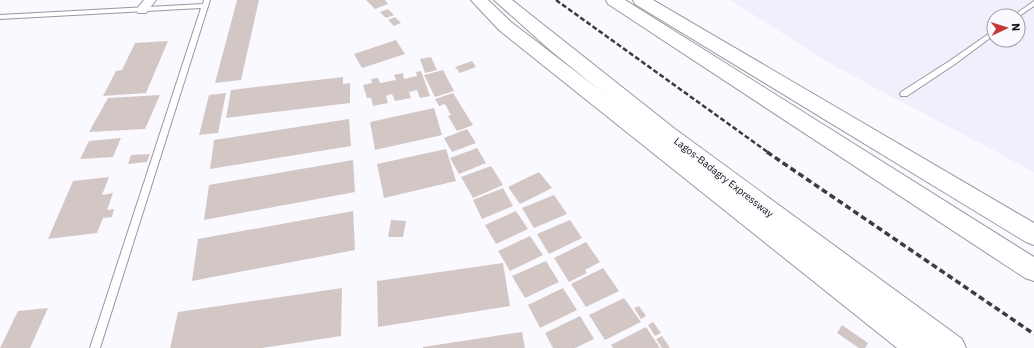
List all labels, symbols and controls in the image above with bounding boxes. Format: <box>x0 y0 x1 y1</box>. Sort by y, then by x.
north arrow <box>986 8 1026 48</box>
text: N <box>1009 23 1023 32</box>
street label: Lagos-Badagry Expressway <box>671 135 776 220</box>

